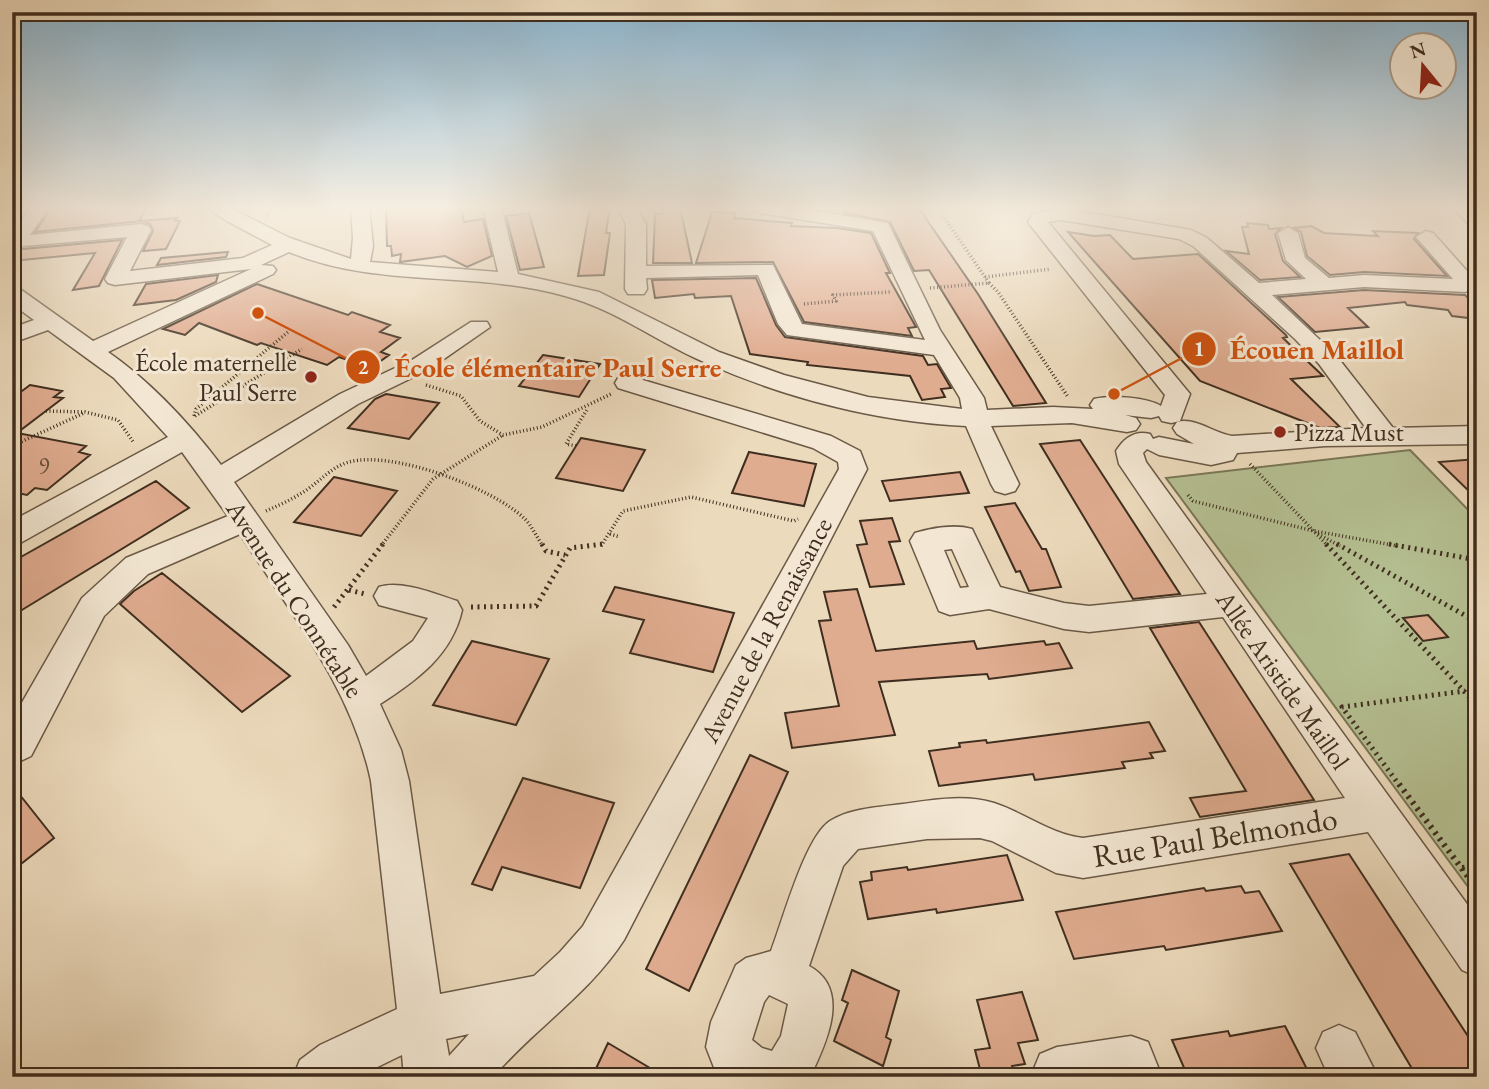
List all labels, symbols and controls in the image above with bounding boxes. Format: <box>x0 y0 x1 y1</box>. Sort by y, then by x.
north arrow <box>1388 32 1458 102</box>
text: N <box>1407 36 1430 65</box>
callout: Écouen Maillol <box>1181 324 1418 373</box>
text: Écouen Maillol <box>1230 331 1404 367</box>
text: 1 <box>1193 335 1205 362</box>
callout: École élémentaire Paul Serre <box>346 342 735 391</box>
place label: École maternelle Paul Serre <box>135 345 297 409</box>
text: École élémentaire Paul Serre <box>395 349 721 385</box>
text: 2 <box>357 353 369 380</box>
marker: École maternelle Paul Serre <box>303 369 319 385</box>
place label: Pizza Must <box>1294 415 1404 449</box>
marker: Pizza Must <box>1272 424 1288 440</box>
house number: 9 <box>38 451 50 481</box>
street label: Avenue du Connétable <box>218 493 372 704</box>
street label: Avenue de la Renaissance <box>692 511 840 749</box>
street label: Allée Aristide Maillol <box>1208 583 1357 776</box>
street label: Rue Paul Belmondo <box>1090 797 1340 877</box>

